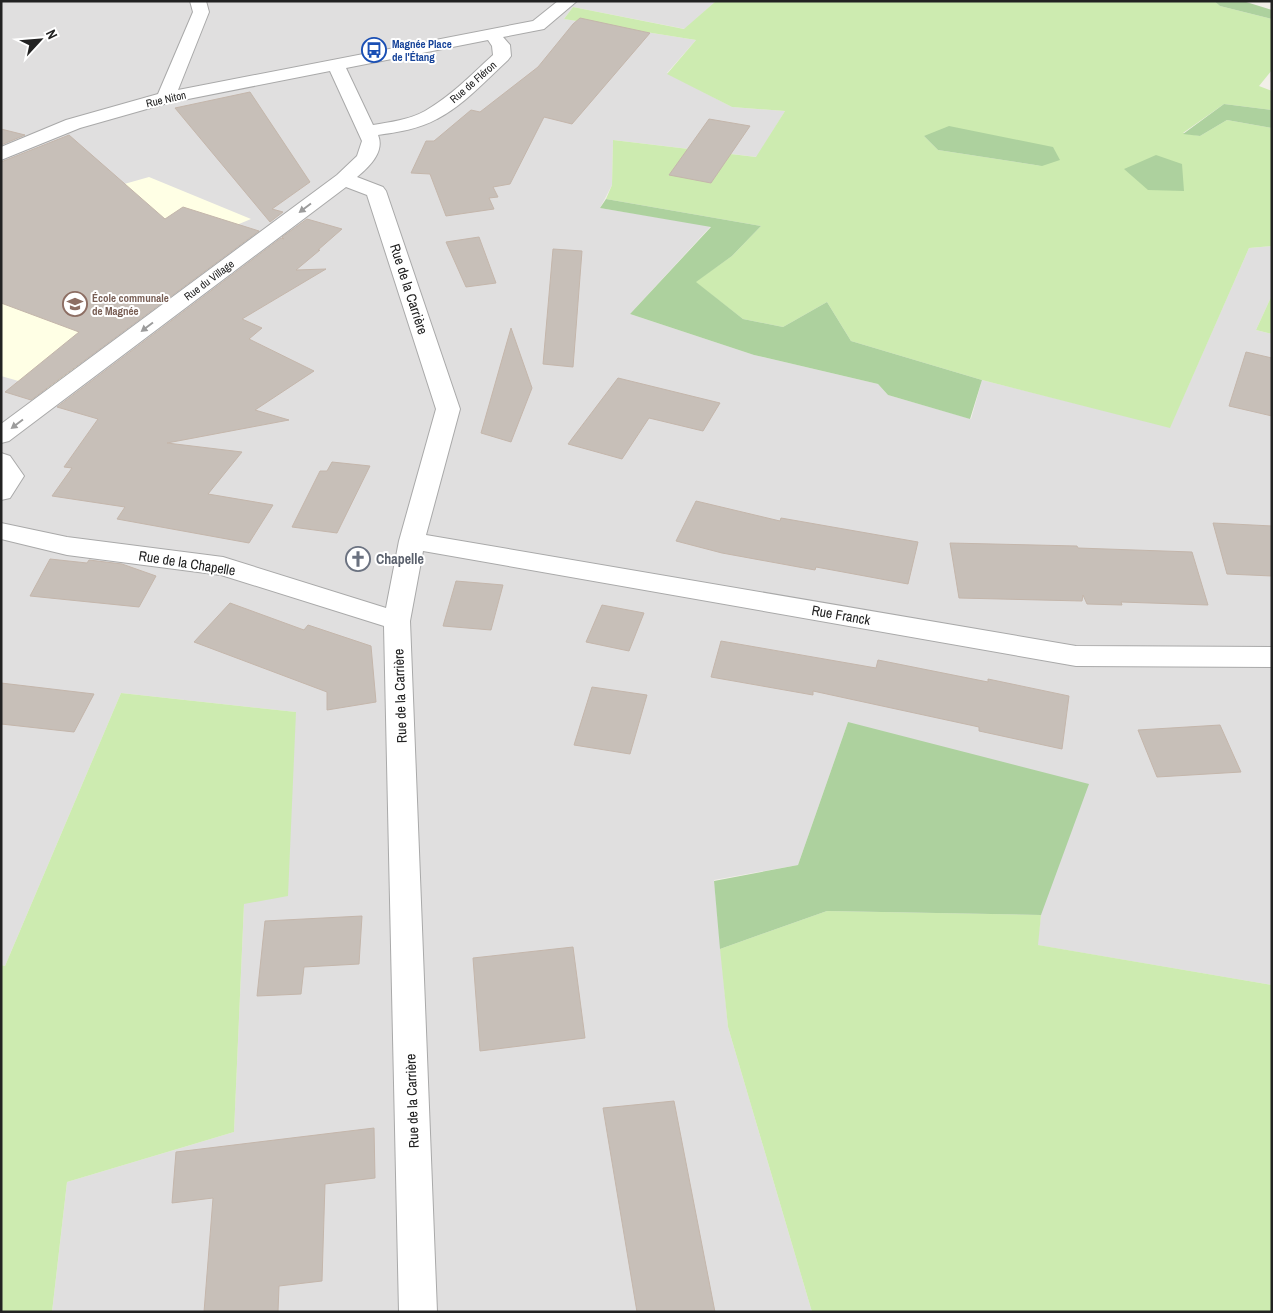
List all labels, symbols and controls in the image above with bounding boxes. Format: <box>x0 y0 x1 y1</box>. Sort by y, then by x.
north arrow <box>15 15 65 65</box>
text: N <box>42 27 62 42</box>
bus stop icon: Magnée Place de l'Étang <box>361 37 387 63</box>
place label: Magnée Place de l'Étang <box>392 37 452 64</box>
street label: Rue de Fléron <box>447 58 499 106</box>
street label: Rue Niton <box>145 88 187 110</box>
one-way arrow <box>298 203 312 213</box>
street label: Rue de la Carrière <box>386 241 432 337</box>
street label: Rue du Village <box>181 257 237 303</box>
school or university icon: École communale de Magnée <box>62 291 88 317</box>
place label: École communale de Magnée <box>92 291 169 318</box>
one-way arrow <box>141 321 154 332</box>
one-way arrow <box>10 419 24 429</box>
street label: Rue de la Chapelle <box>137 546 237 580</box>
church icon: Chapelle <box>345 546 371 572</box>
place label: Chapelle <box>376 550 424 568</box>
street label: Rue Franck <box>810 601 872 629</box>
street label: Rue de la Carrière <box>389 648 411 744</box>
street label: Rue de la Carrière <box>401 1053 423 1149</box>

